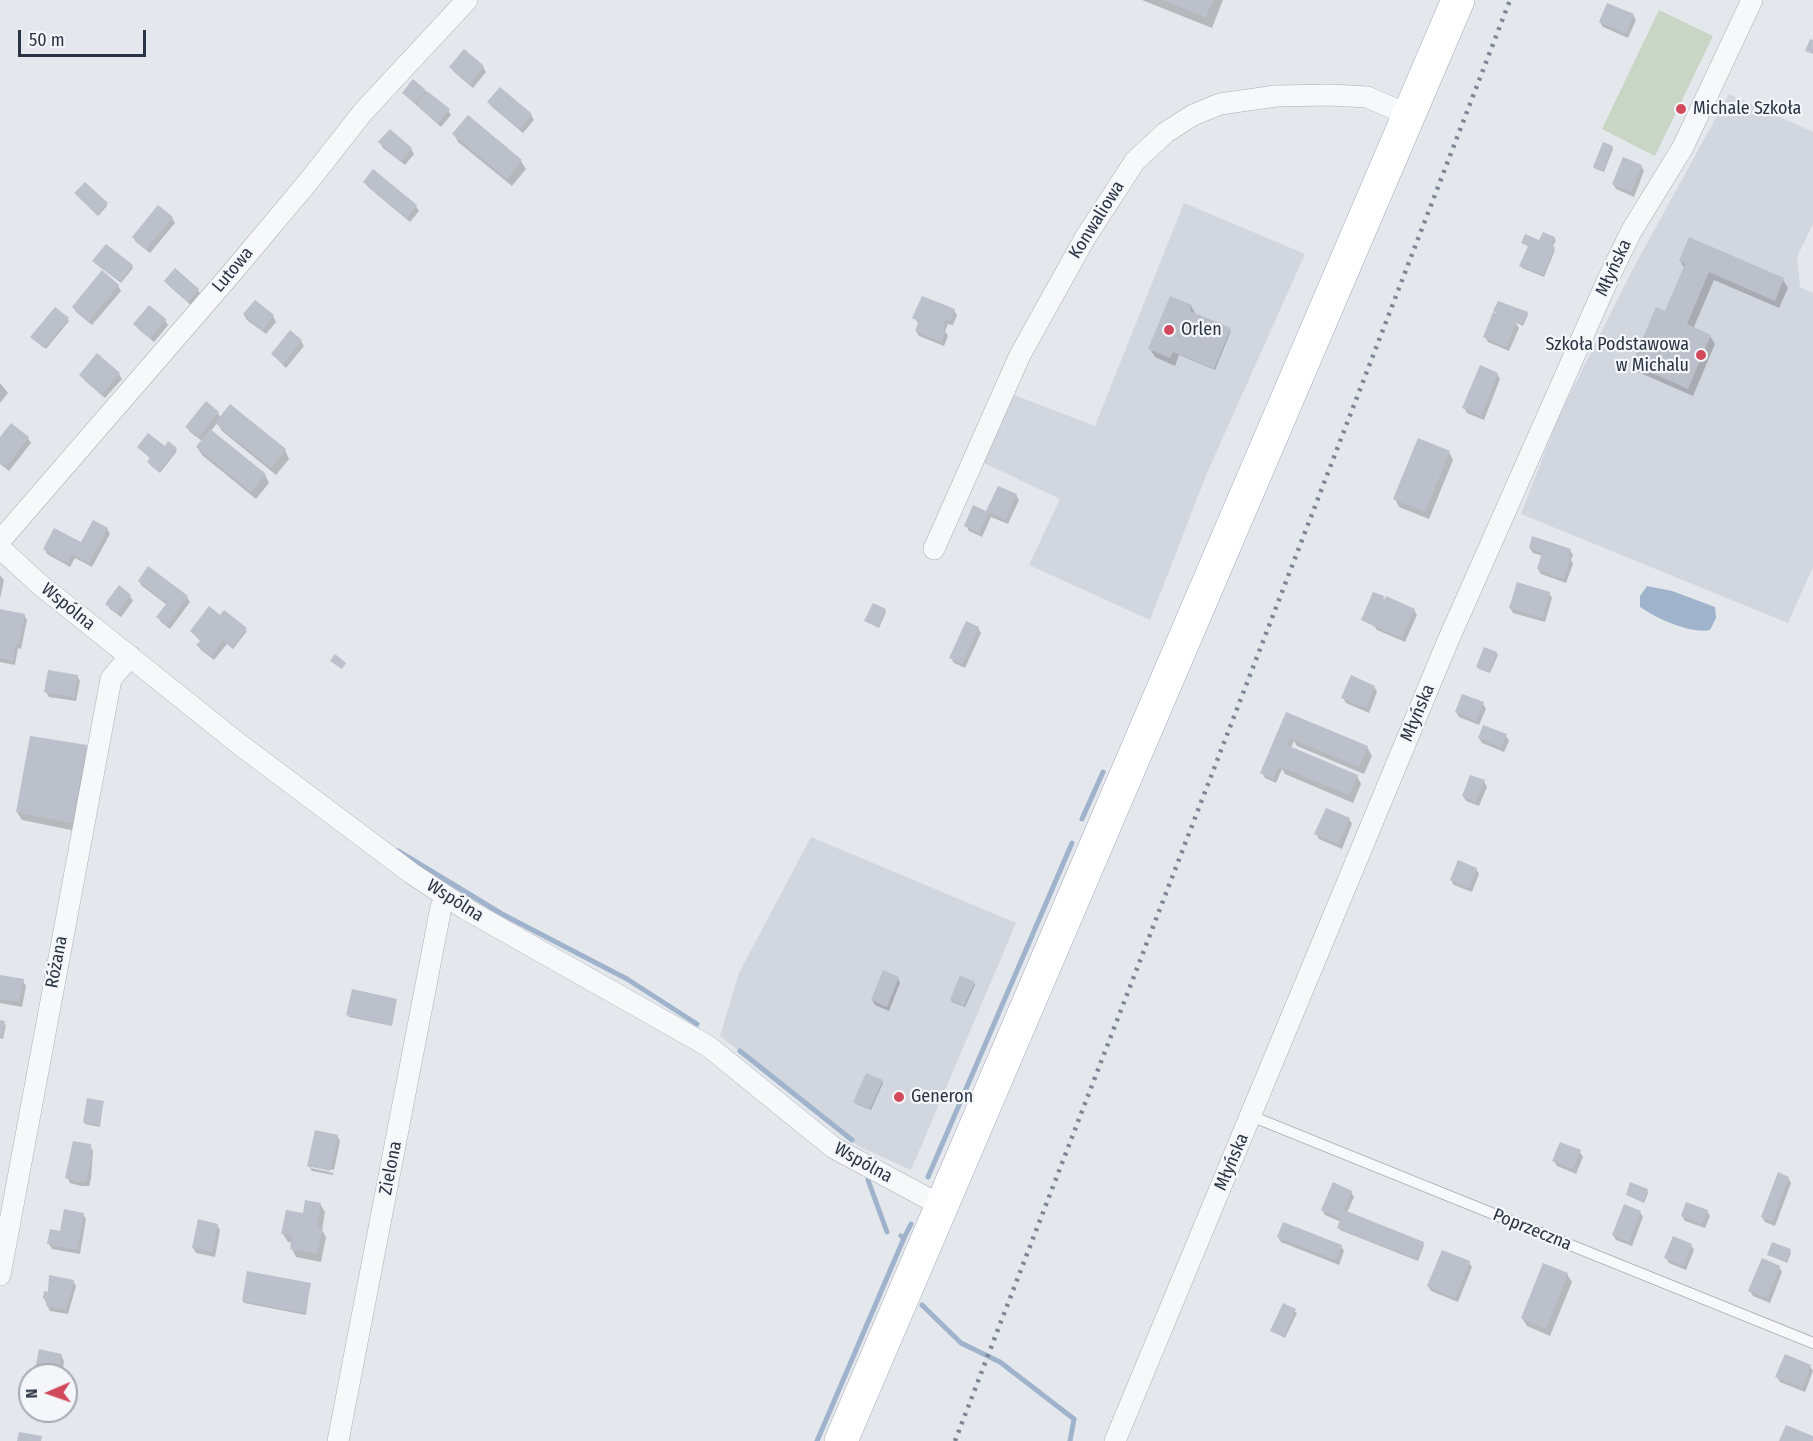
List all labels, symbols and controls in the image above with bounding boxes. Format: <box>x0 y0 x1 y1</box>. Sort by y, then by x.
scale bar <box>21 18 148 56</box>
text: 50 m <box>29 29 65 51</box>
place label: Michale Szkoła <box>1693 98 1801 120</box>
marker: Michale Szkoła <box>1674 102 1688 116</box>
street label: Konwaliowa <box>1065 177 1129 263</box>
street label: Młyńska <box>1591 236 1637 300</box>
street label: Lutowa <box>208 243 258 297</box>
place label: Orlen <box>1181 319 1222 341</box>
marker: Orlen <box>1162 323 1176 337</box>
place label: Szkoła Podstawowa w Michalu <box>1546 334 1689 376</box>
marker: Szkoła Podstawowa w Michalu <box>1694 348 1708 362</box>
street label: Wspólna <box>37 579 99 635</box>
street label: Młyńska <box>1396 681 1440 745</box>
street label: Wspólna <box>423 875 487 927</box>
street label: Różana <box>41 934 73 990</box>
place label: Generon <box>911 1086 973 1108</box>
marker: Generon <box>892 1090 906 1104</box>
street label: Młyńska <box>1210 1130 1254 1194</box>
street label: Wspólna <box>830 1138 896 1188</box>
street label: Zielona <box>375 1139 407 1197</box>
street label: Poprzeczna <box>1489 1204 1575 1256</box>
north arrow <box>18 1363 78 1423</box>
text: N <box>22 1388 41 1399</box>

